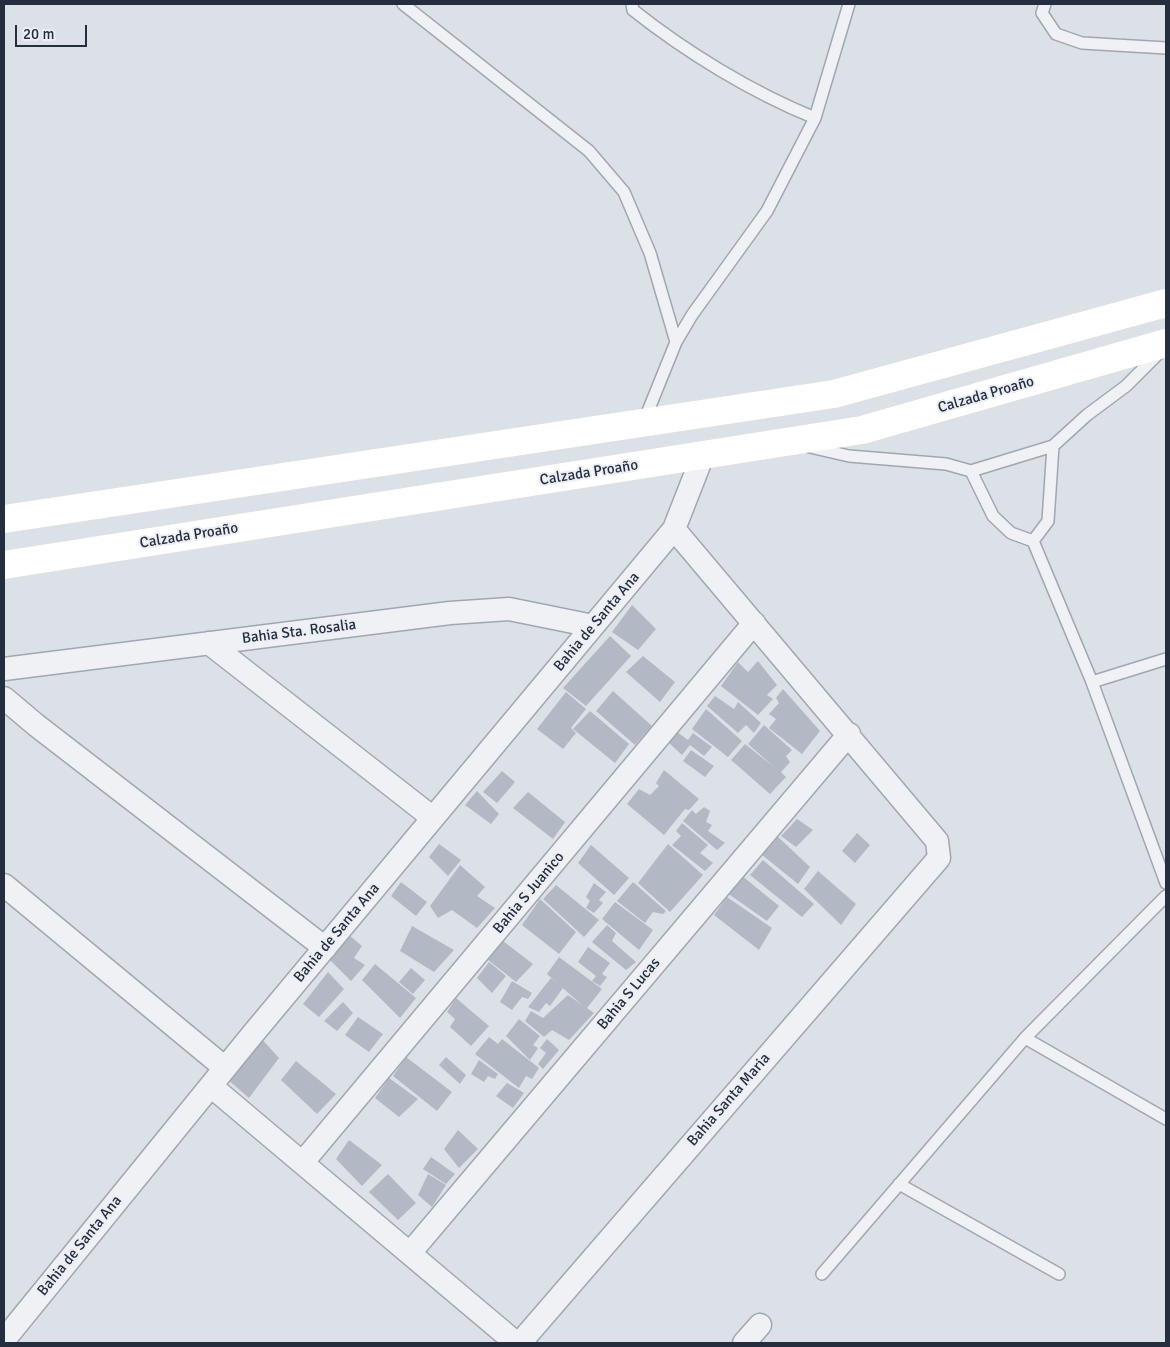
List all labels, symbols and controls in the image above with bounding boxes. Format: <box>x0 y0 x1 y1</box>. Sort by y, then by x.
scale bar <box>18 15 90 47</box>
text: 20 m <box>23 25 54 43</box>
street label: Calzada Proaño <box>936 373 1036 417</box>
street label: Calzada Proaño <box>539 456 639 490</box>
street label: Calzada Proaño <box>139 519 239 553</box>
street label: Bahia de Santa Ana <box>550 569 644 675</box>
street label: Bahia Sta. Rosalia <box>241 616 357 648</box>
street label: Bahia S Juanico <box>490 849 568 937</box>
street label: Bahia de Santa Ana <box>290 880 384 986</box>
street label: Bahia S Lucas <box>594 954 664 1034</box>
street label: Bahia Santa Maria <box>684 1050 774 1150</box>
street label: Bahia de Santa Ana <box>34 1192 126 1300</box>

